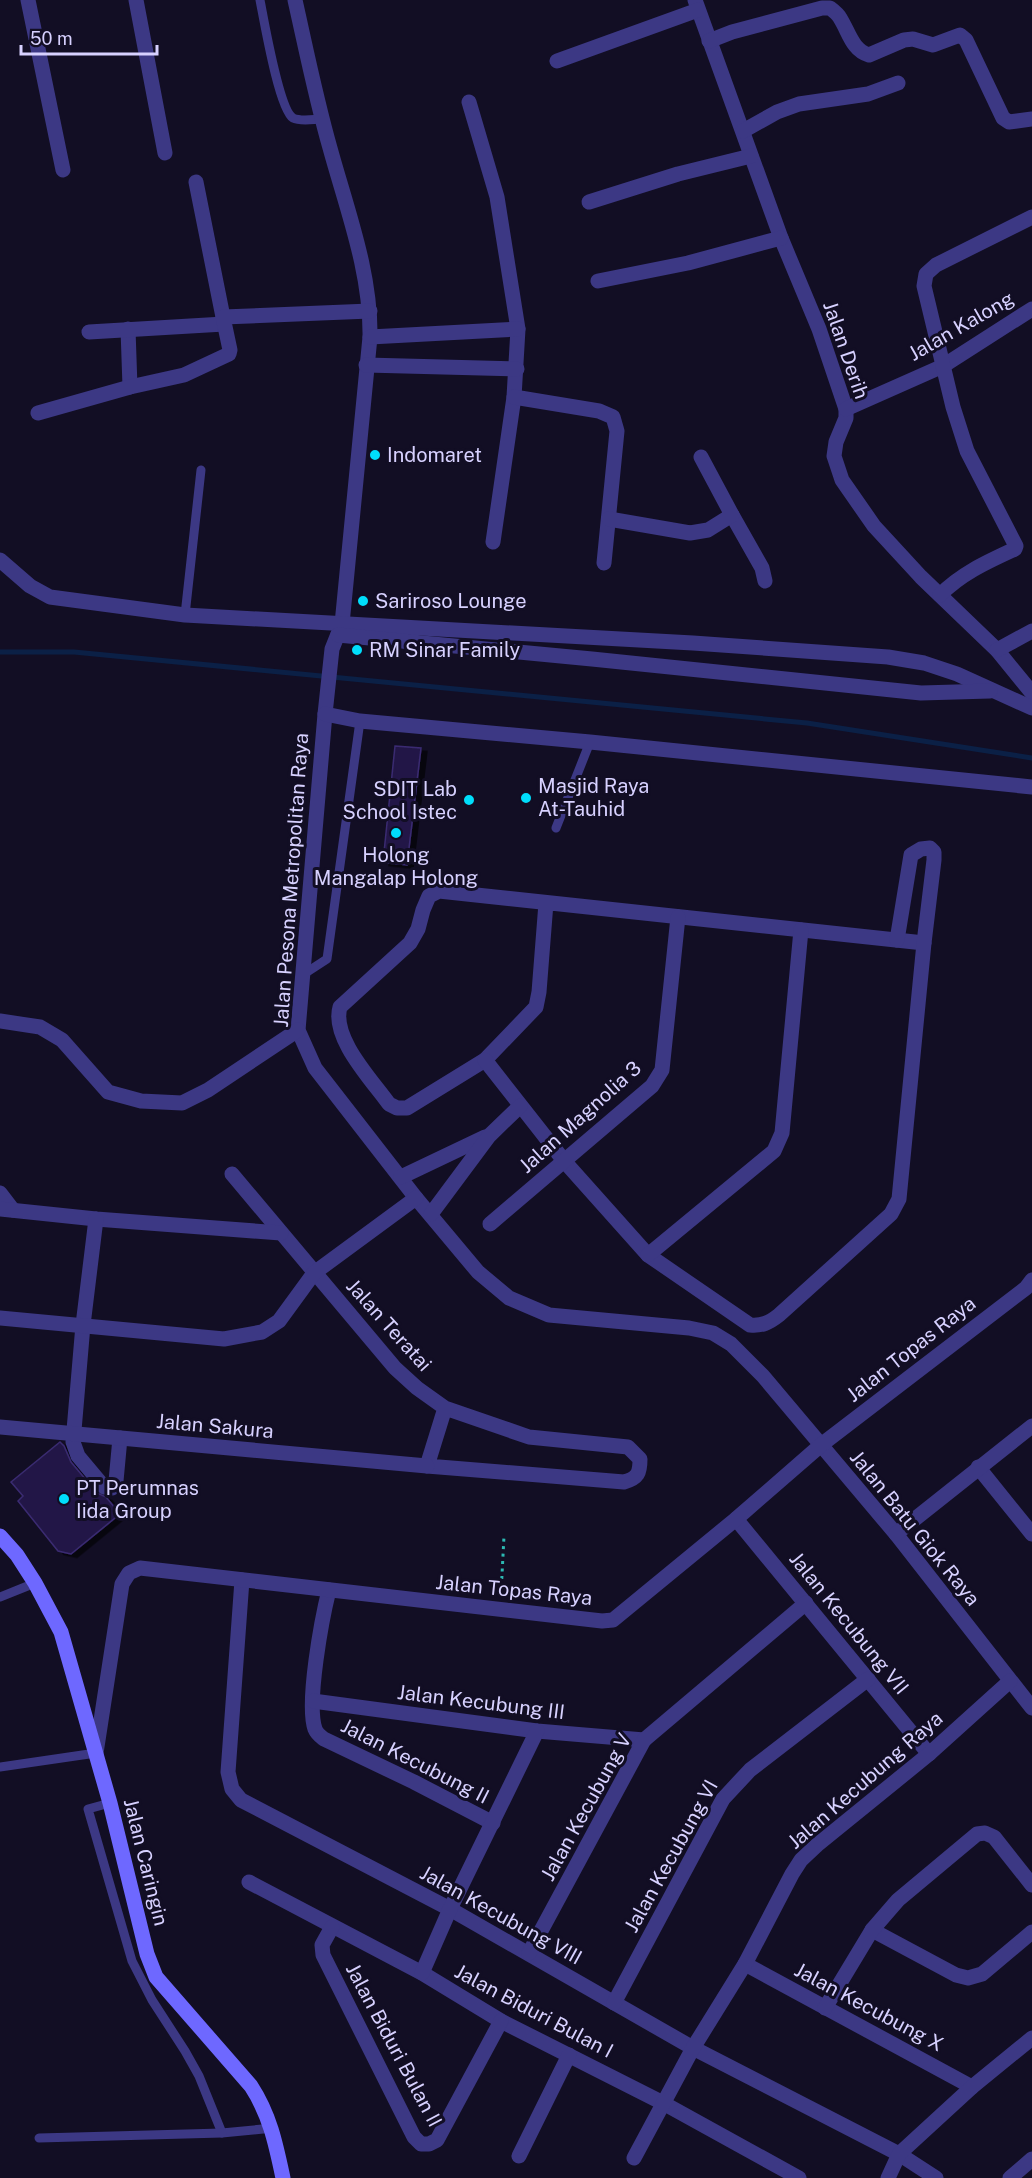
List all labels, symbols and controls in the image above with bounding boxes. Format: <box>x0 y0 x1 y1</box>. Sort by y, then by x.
scale bar <box>21 18 158 56</box>
text: 50 m <box>30 28 73 49</box>
street label: Jalan Kalong <box>904 286 1018 366</box>
street label: Jalan Derih <box>818 298 874 402</box>
place label: Indomaret <box>387 443 482 467</box>
marker: Indomaret <box>368 448 382 462</box>
place label: Sariroso Lounge <box>375 589 527 613</box>
marker: Sariroso Lounge <box>356 594 370 608</box>
place label: RM Sinar Family <box>369 638 521 662</box>
marker: RM Sinar Family <box>350 643 364 657</box>
street label: Jalan Pesona Metropolitan Raya <box>269 732 313 1028</box>
place label: Masjid Raya At-Tauhid <box>538 774 649 821</box>
place label: SDIT Lab School Istec <box>343 777 457 824</box>
marker: Masjid Raya At-Tauhid <box>519 791 533 805</box>
marker: SDIT Lab School Istec <box>462 793 476 807</box>
marker: Holong Mangalap Holong <box>389 826 403 840</box>
place label: Holong Mangalap Holong <box>314 843 478 890</box>
street label: Jalan Magnolia 3 <box>514 1056 646 1178</box>
street label: Jalan Teratai <box>341 1274 437 1376</box>
street label: Jalan Topas Raya <box>842 1291 980 1407</box>
street label: Jalan Sakura <box>155 1409 275 1443</box>
street label: Jalan Batu Giok Raya <box>845 1445 985 1611</box>
place label: PT Perumnas Iida Group <box>76 1476 199 1523</box>
marker: PT Perumnas Iida Group <box>57 1492 71 1506</box>
street label: Jalan Kecubung VII <box>784 1547 914 1699</box>
street label: Jalan Topas Raya <box>435 1570 593 1610</box>
street label: Jalan Kecubung III <box>396 1680 566 1724</box>
street label: Jalan Kecubung Raya <box>783 1706 947 1854</box>
street label: Jalan Kecubung II <box>337 1713 493 1809</box>
street label: Jalan Kecubung V <box>536 1729 636 1885</box>
street label: Jalan Kecubung VI <box>619 1776 723 1936</box>
street label: Jalan Caringin <box>119 1796 173 1928</box>
street label: Jalan Kecubung VIII <box>416 1860 586 1970</box>
street label: Jalan Kecubung X <box>790 1958 948 2056</box>
street label: Jalan Biduri Bulan II <box>341 1959 447 2131</box>
street label: Jalan Biduri Bulan I <box>451 1959 617 2063</box>

